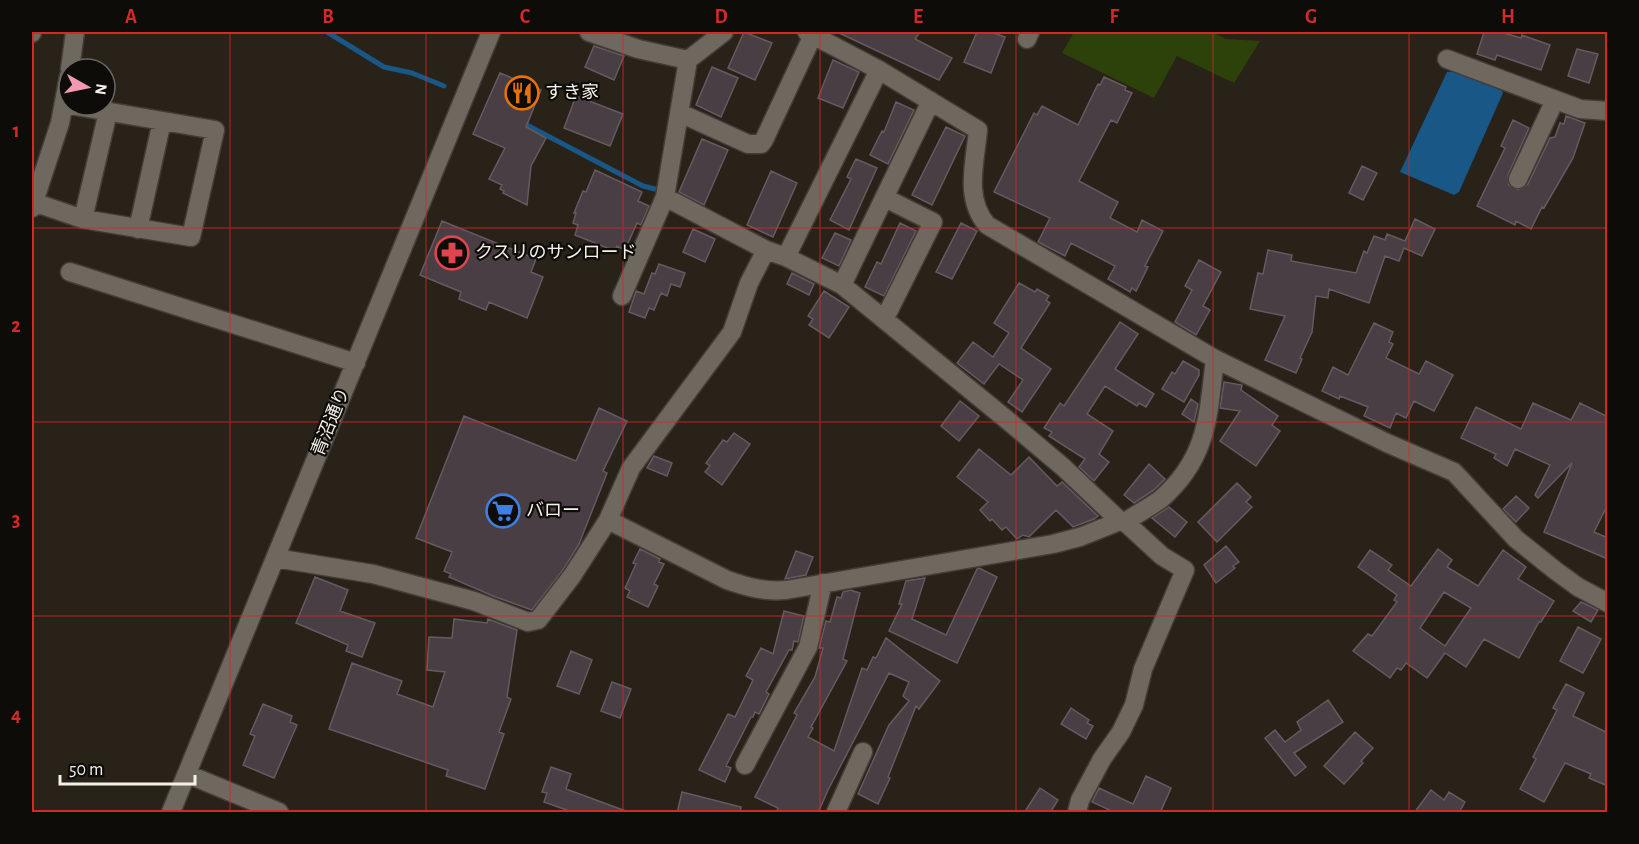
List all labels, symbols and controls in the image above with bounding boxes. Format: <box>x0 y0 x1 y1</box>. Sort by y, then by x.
text: A <box>125 7 137 27</box>
text: B <box>322 7 334 27</box>
text: C <box>520 7 531 27</box>
text: D <box>714 7 728 27</box>
text: E <box>913 7 923 27</box>
text: F <box>1109 7 1119 27</box>
text: G <box>1305 7 1317 27</box>
text: H <box>1501 7 1515 27</box>
north arrow <box>57 57 117 117</box>
restaurant icon: すき家 <box>504 75 540 111</box>
text: N <box>92 82 110 96</box>
place label: すき家 <box>545 83 599 102</box>
text: 1 <box>12 121 20 141</box>
pharmacy icon: クスリのサンロード <box>434 235 470 271</box>
place label: クスリのサンロード <box>475 243 636 262</box>
text: 2 <box>11 316 21 336</box>
street label: 青沼通り <box>308 385 353 459</box>
supermarket icon: バロー <box>485 493 521 529</box>
place label: バロー <box>526 501 580 520</box>
text: 3 <box>12 510 20 530</box>
text: 4 <box>11 705 21 725</box>
scale bar <box>60 748 195 786</box>
text: 50 m <box>69 761 103 779</box>

